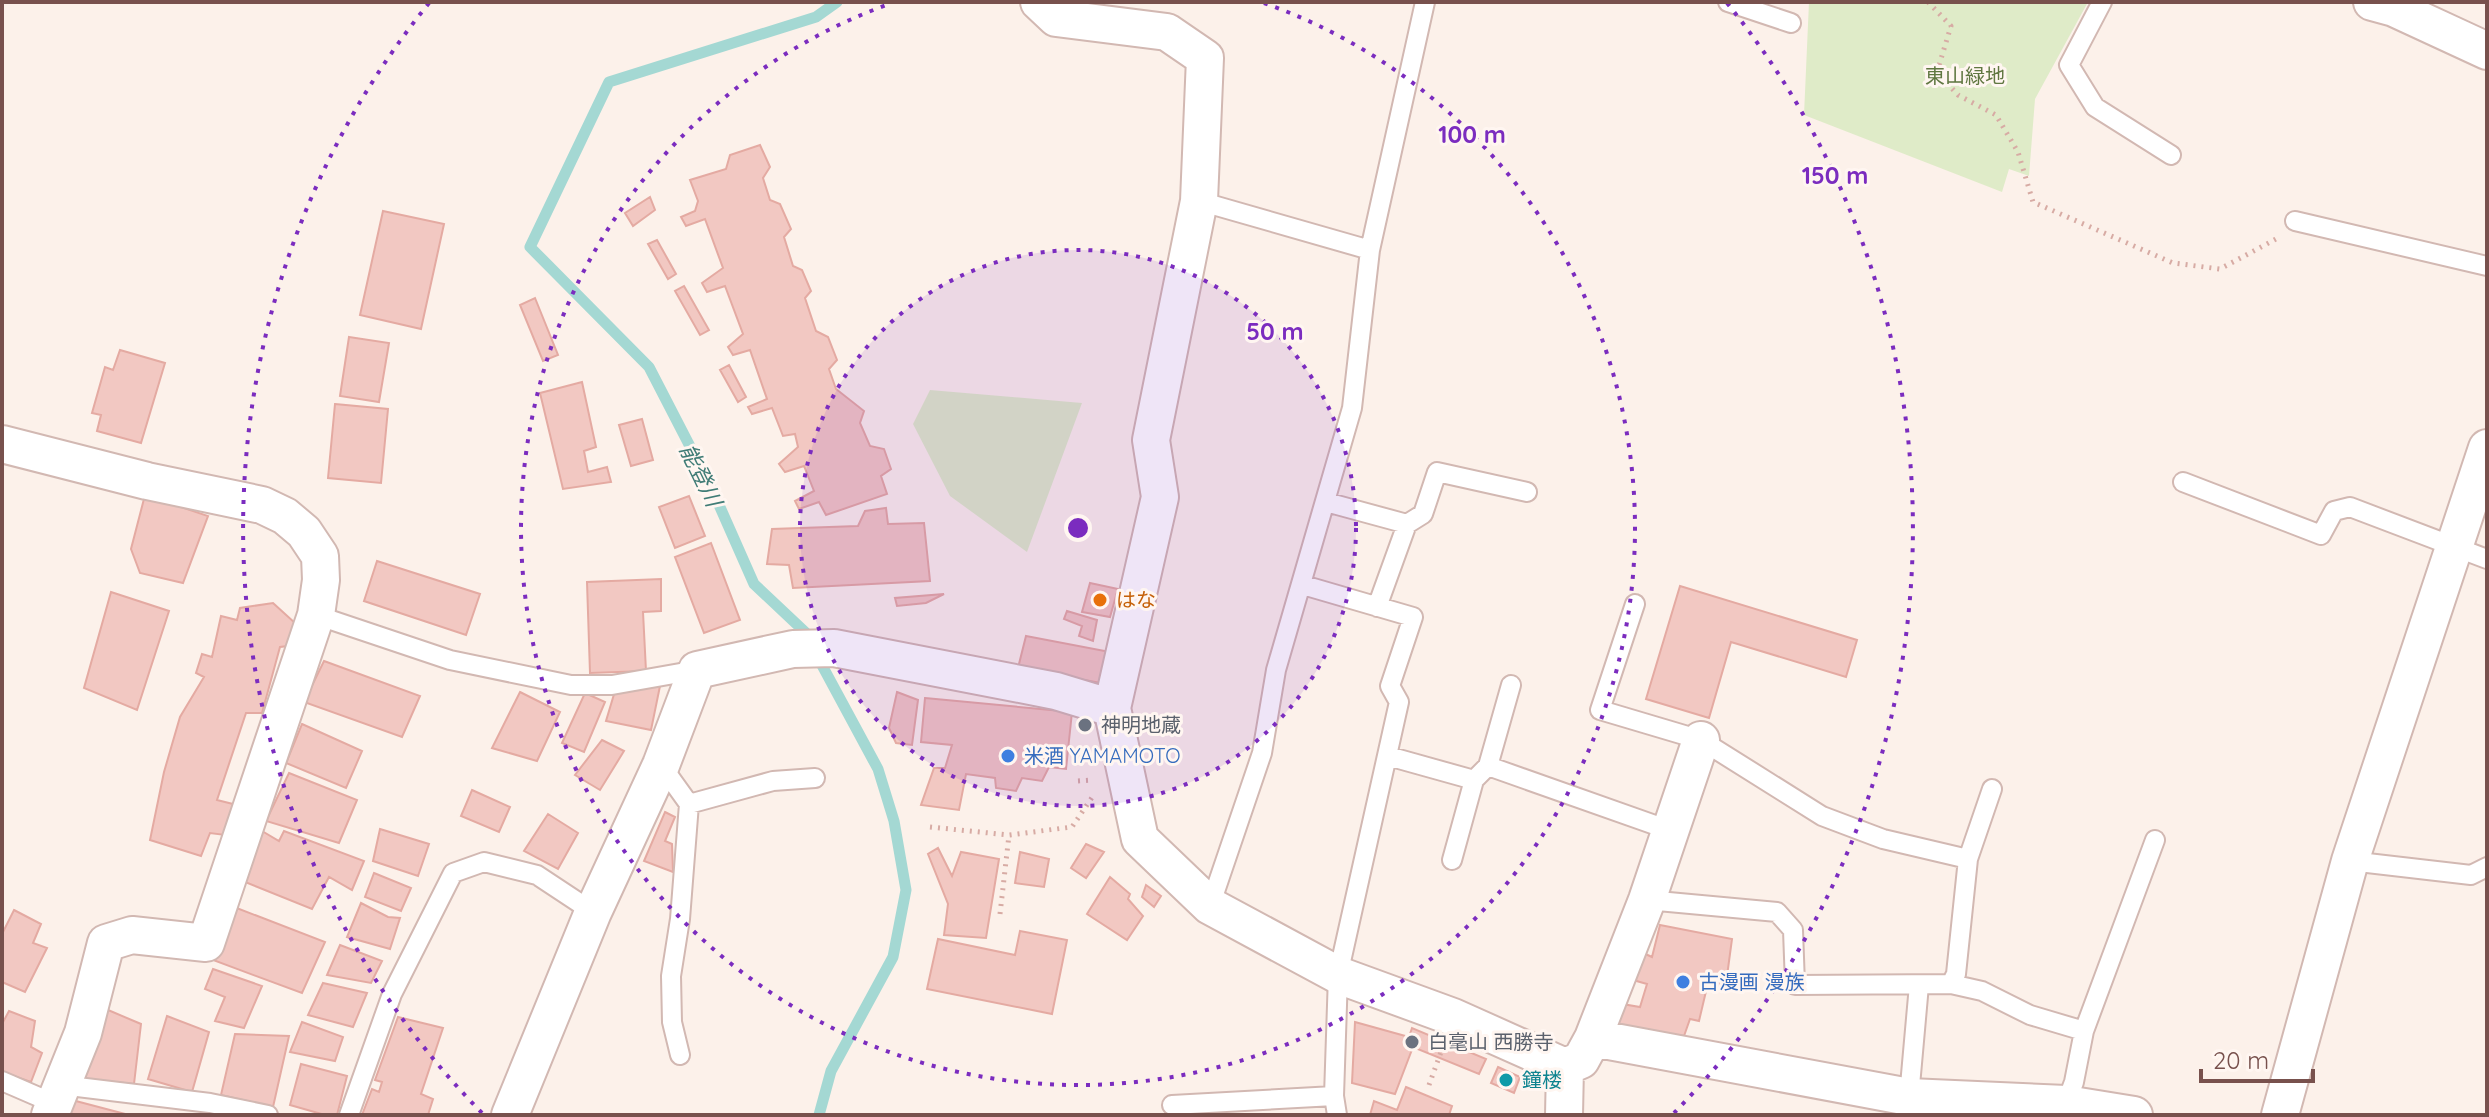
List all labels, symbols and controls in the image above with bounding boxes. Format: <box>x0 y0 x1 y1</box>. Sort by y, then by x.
park label: 東山緑地 <box>1925 63 2005 88</box>
text: 100 m <box>1438 119 1506 149</box>
text: 150 m <box>1802 160 1868 190</box>
text: 50 m <box>1246 316 1304 346</box>
water label: 能登川 <box>674 439 729 513</box>
centre of rings <box>1064 514 1092 542</box>
place label: はな <box>1116 587 1156 612</box>
marker: はな <box>1091 591 1109 609</box>
place label: 神明地蔵 <box>1101 712 1181 737</box>
marker: 神明地蔵 <box>1076 716 1094 734</box>
place label: 米酒 YAMAMOTO <box>1024 743 1181 768</box>
marker: 米酒 YAMAMOTO <box>999 747 1017 765</box>
place label: 古漫画 漫族 <box>1699 969 1804 994</box>
marker: 古漫画 漫族 <box>1674 973 1692 991</box>
place label: 白毫山 西勝寺 <box>1428 1029 1553 1054</box>
marker: 白毫山 西勝寺 <box>1403 1033 1421 1051</box>
scale bar <box>2201 1033 2313 1083</box>
text: 20 m <box>2213 1045 2269 1075</box>
place label: 鐘楼 <box>1522 1067 1562 1092</box>
marker: 鐘楼 <box>1497 1071 1515 1089</box>

